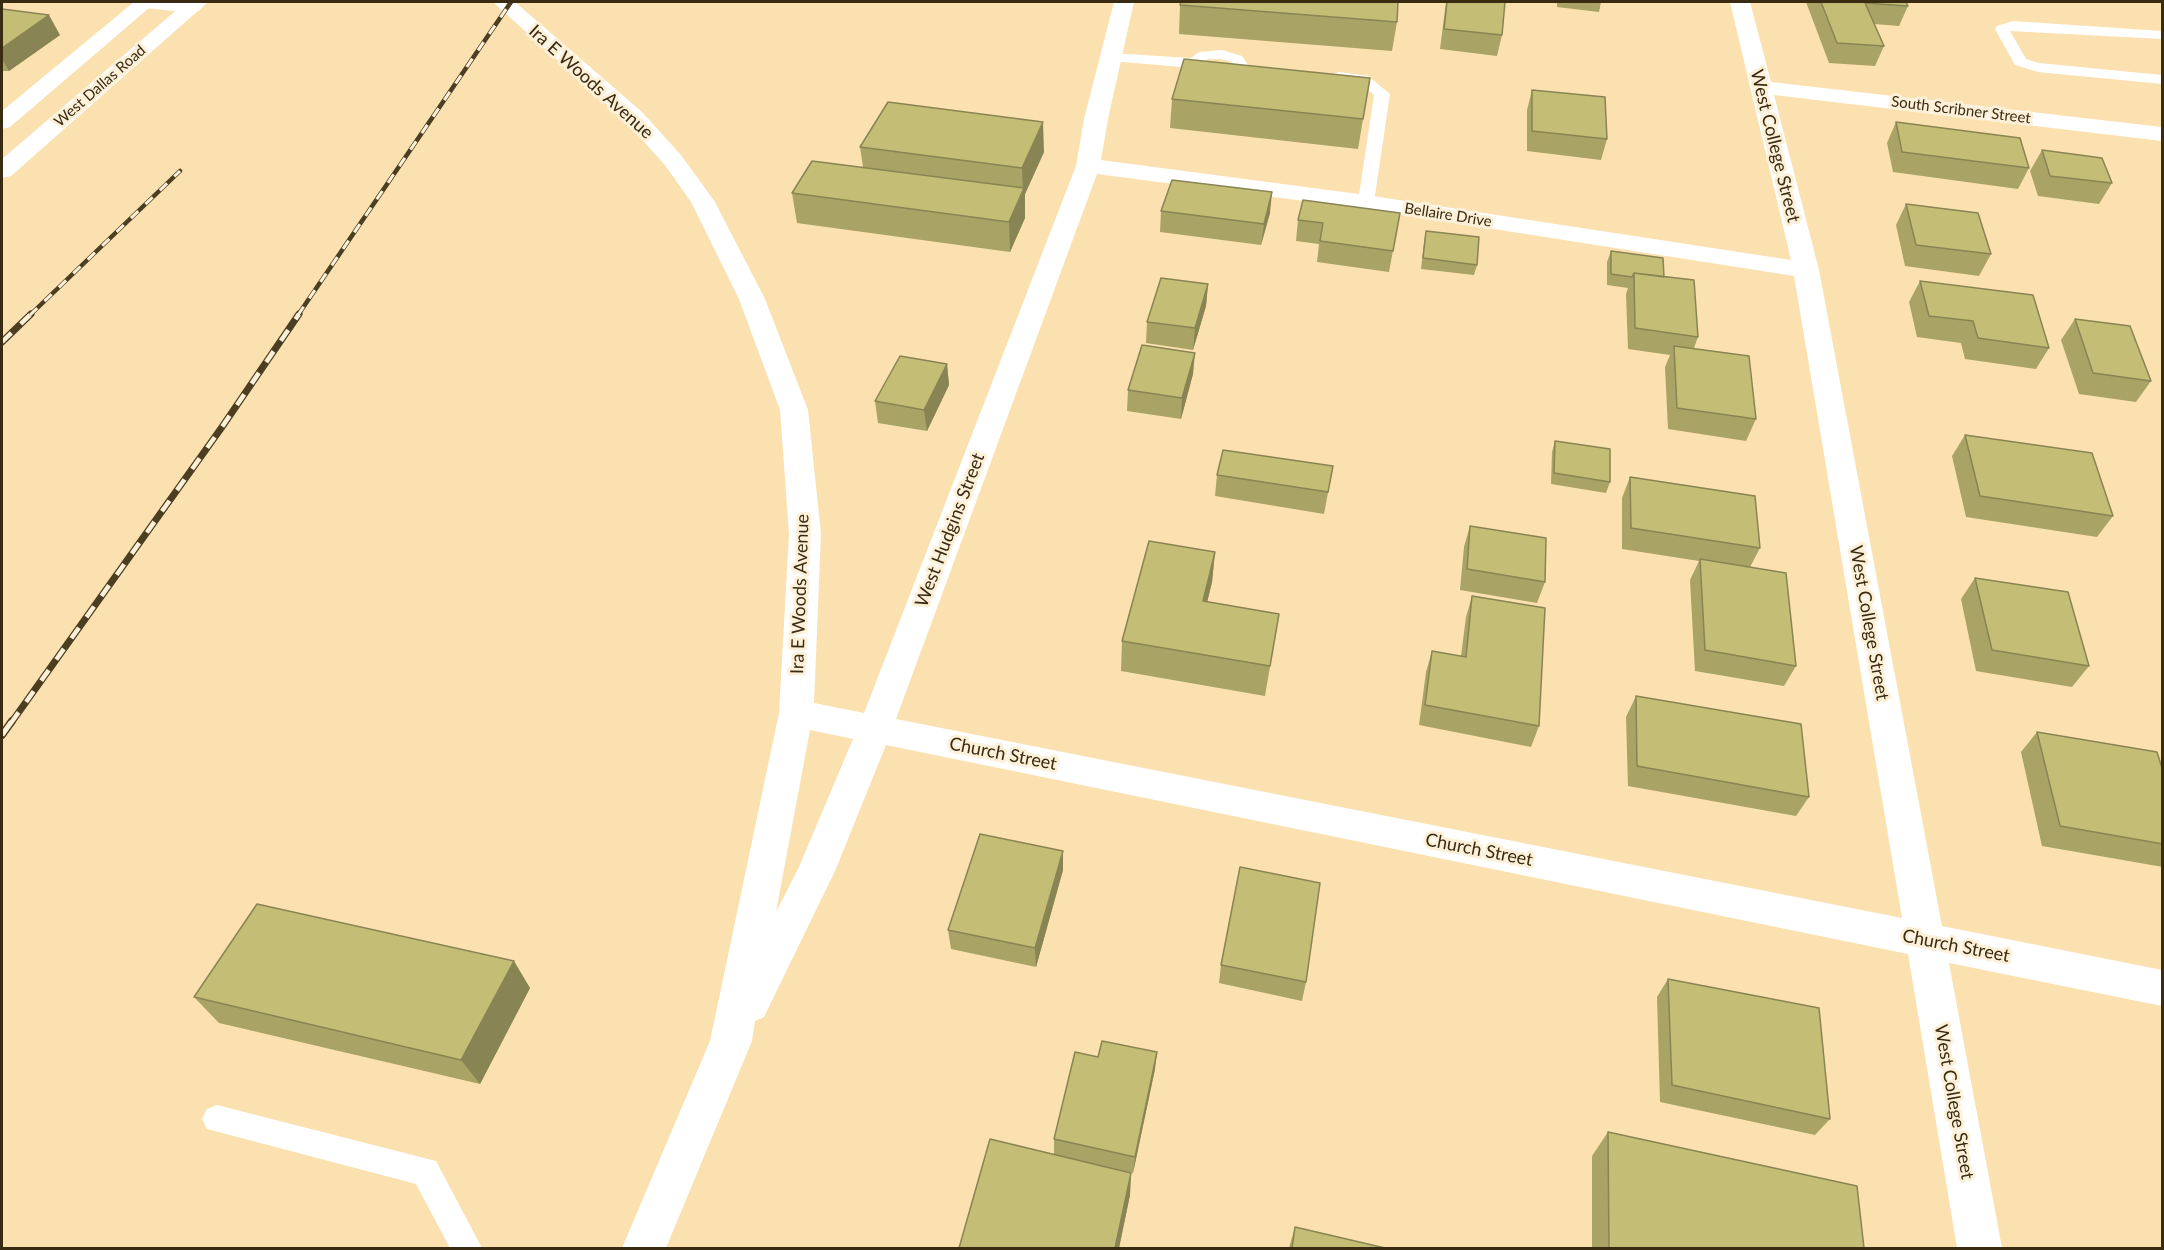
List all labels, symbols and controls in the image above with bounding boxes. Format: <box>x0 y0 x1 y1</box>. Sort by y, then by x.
street label: Ira E Woods Avenue <box>524 20 658 144</box>
street label: West Dallas Road <box>51 41 149 131</box>
street label: West College Street <box>1746 67 1804 225</box>
street label: South Scribner Street <box>1890 93 2032 127</box>
street label: Bellaire Drive <box>1403 199 1493 231</box>
street label: West Hudgins Street <box>911 450 989 610</box>
street label: Ira E Woods Avenue <box>786 514 814 674</box>
street label: West College Street <box>1845 544 1893 702</box>
street label: Church Street <box>947 733 1059 775</box>
street label: Church Street <box>1423 829 1535 871</box>
street label: Church Street <box>1900 925 2012 967</box>
street label: West College Street <box>1930 1023 1978 1181</box>

